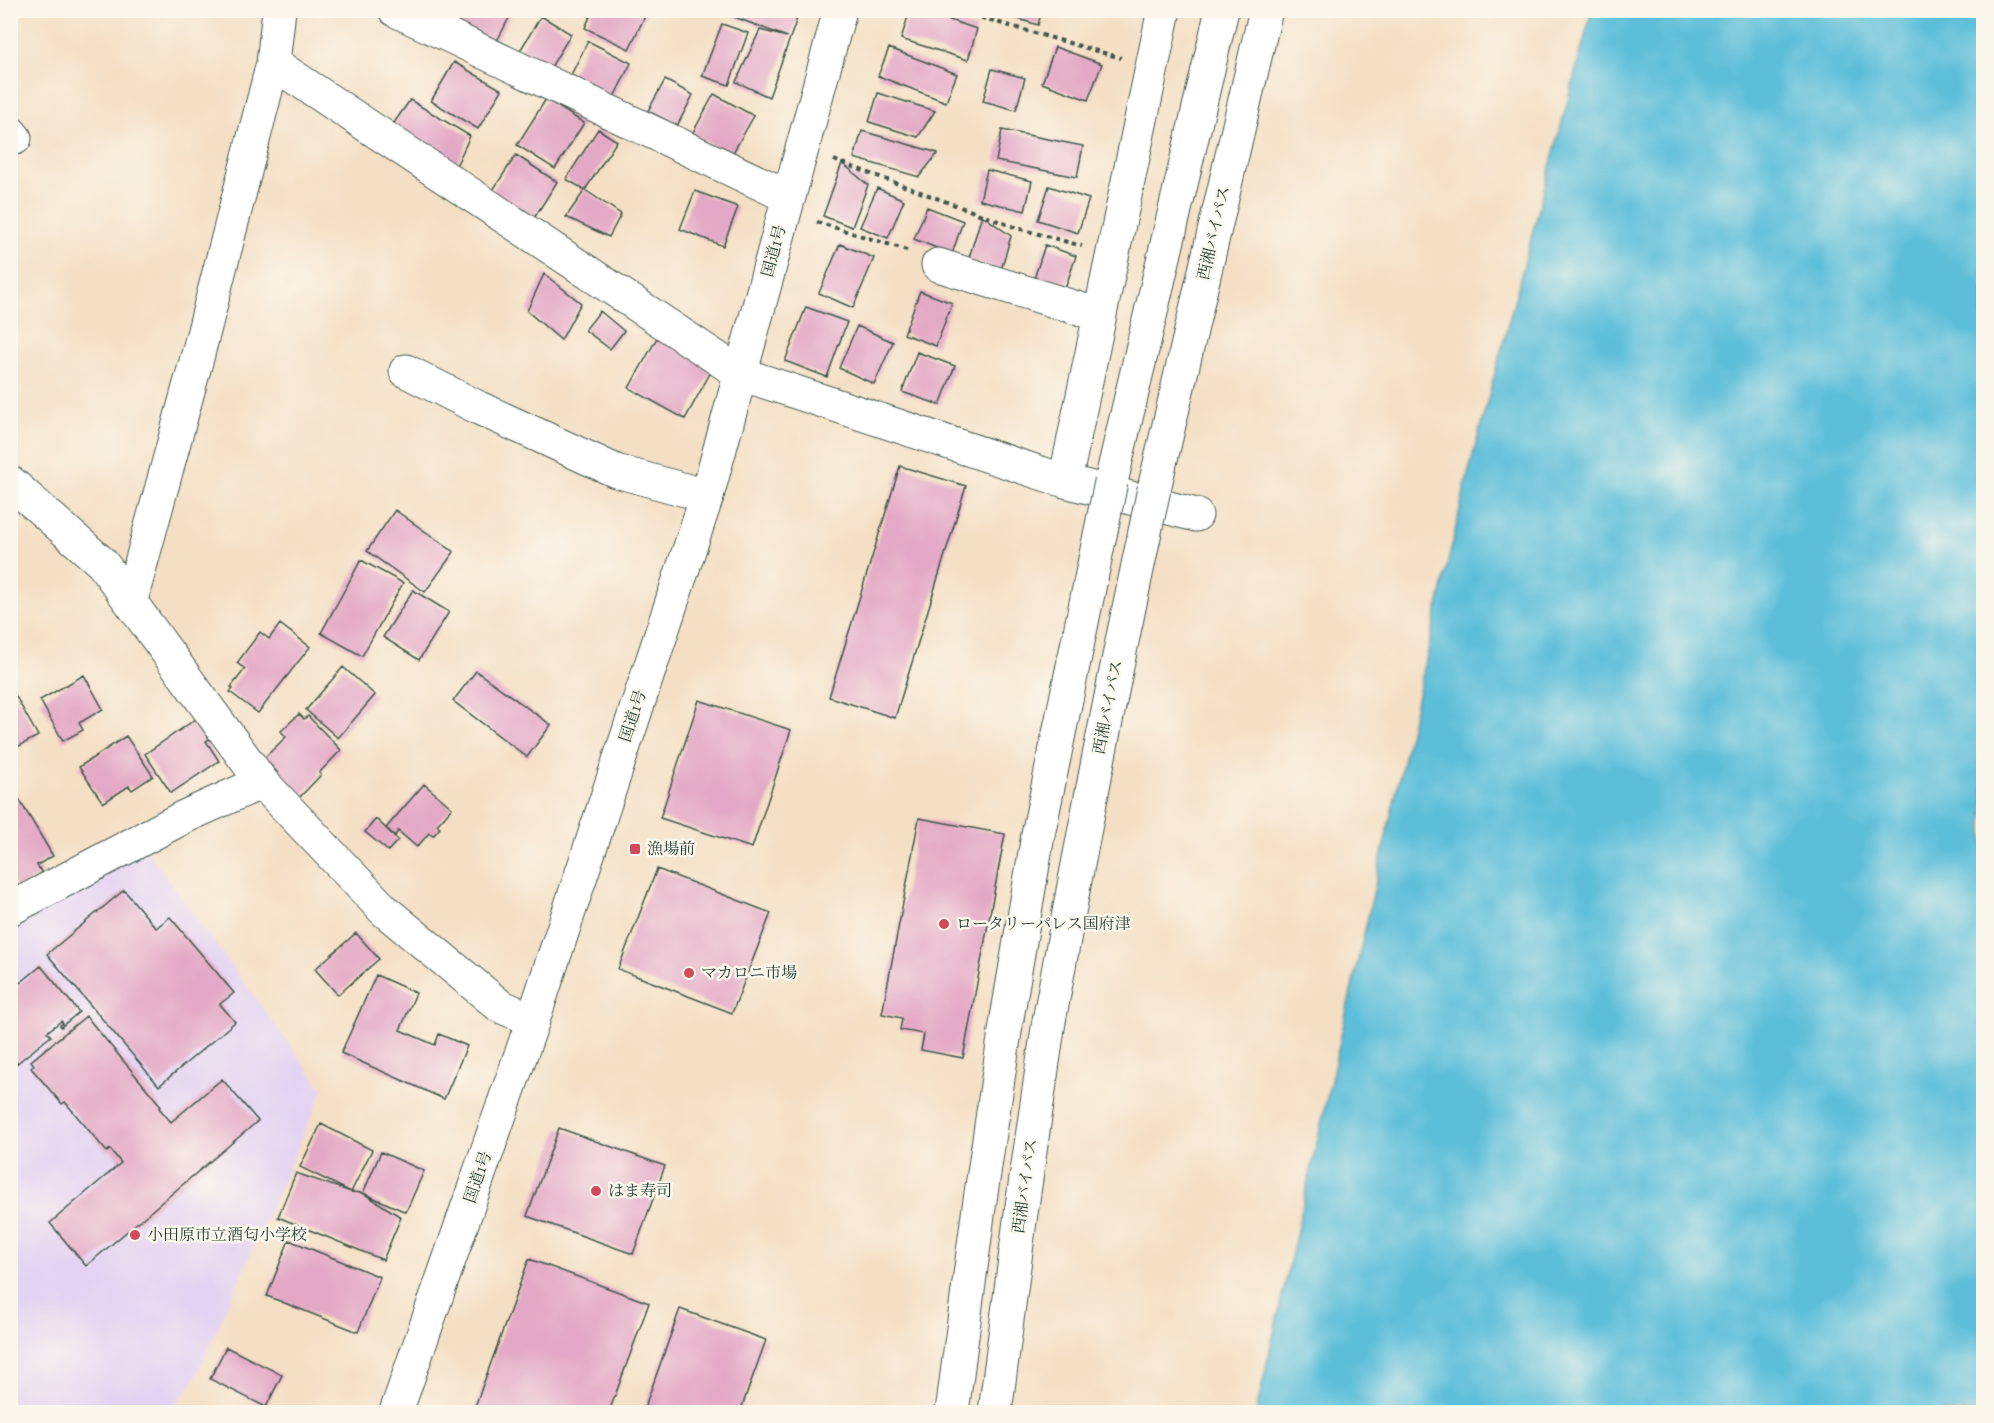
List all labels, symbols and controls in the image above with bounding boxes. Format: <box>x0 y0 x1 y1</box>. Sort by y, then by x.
street label: 西湘バイパス <box>1193 184 1235 282</box>
street label: 国道1号 <box>756 222 792 280</box>
street label: 西湘バイパス <box>1088 658 1128 756</box>
street label: 国道1号 <box>614 687 652 745</box>
place label: 漁場前 <box>647 838 695 860</box>
marker: 漁場前 <box>628 842 642 856</box>
place label: ロータリーパレス国府津 <box>956 913 1131 935</box>
marker: ロータリーパレス国府津 <box>937 917 951 931</box>
place label: マカロニ市場 <box>701 962 797 984</box>
marker: マカロニ市場 <box>682 966 696 980</box>
street label: 西湘バイパス <box>1007 1137 1043 1235</box>
street label: 国道1号 <box>459 1148 497 1206</box>
place label: はま寿司 <box>608 1180 672 1202</box>
marker: はま寿司 <box>589 1184 603 1198</box>
place label: 小田原市立酒匂小学校 <box>147 1224 307 1246</box>
marker: 小田原市立酒匂小学校 <box>128 1228 142 1242</box>

